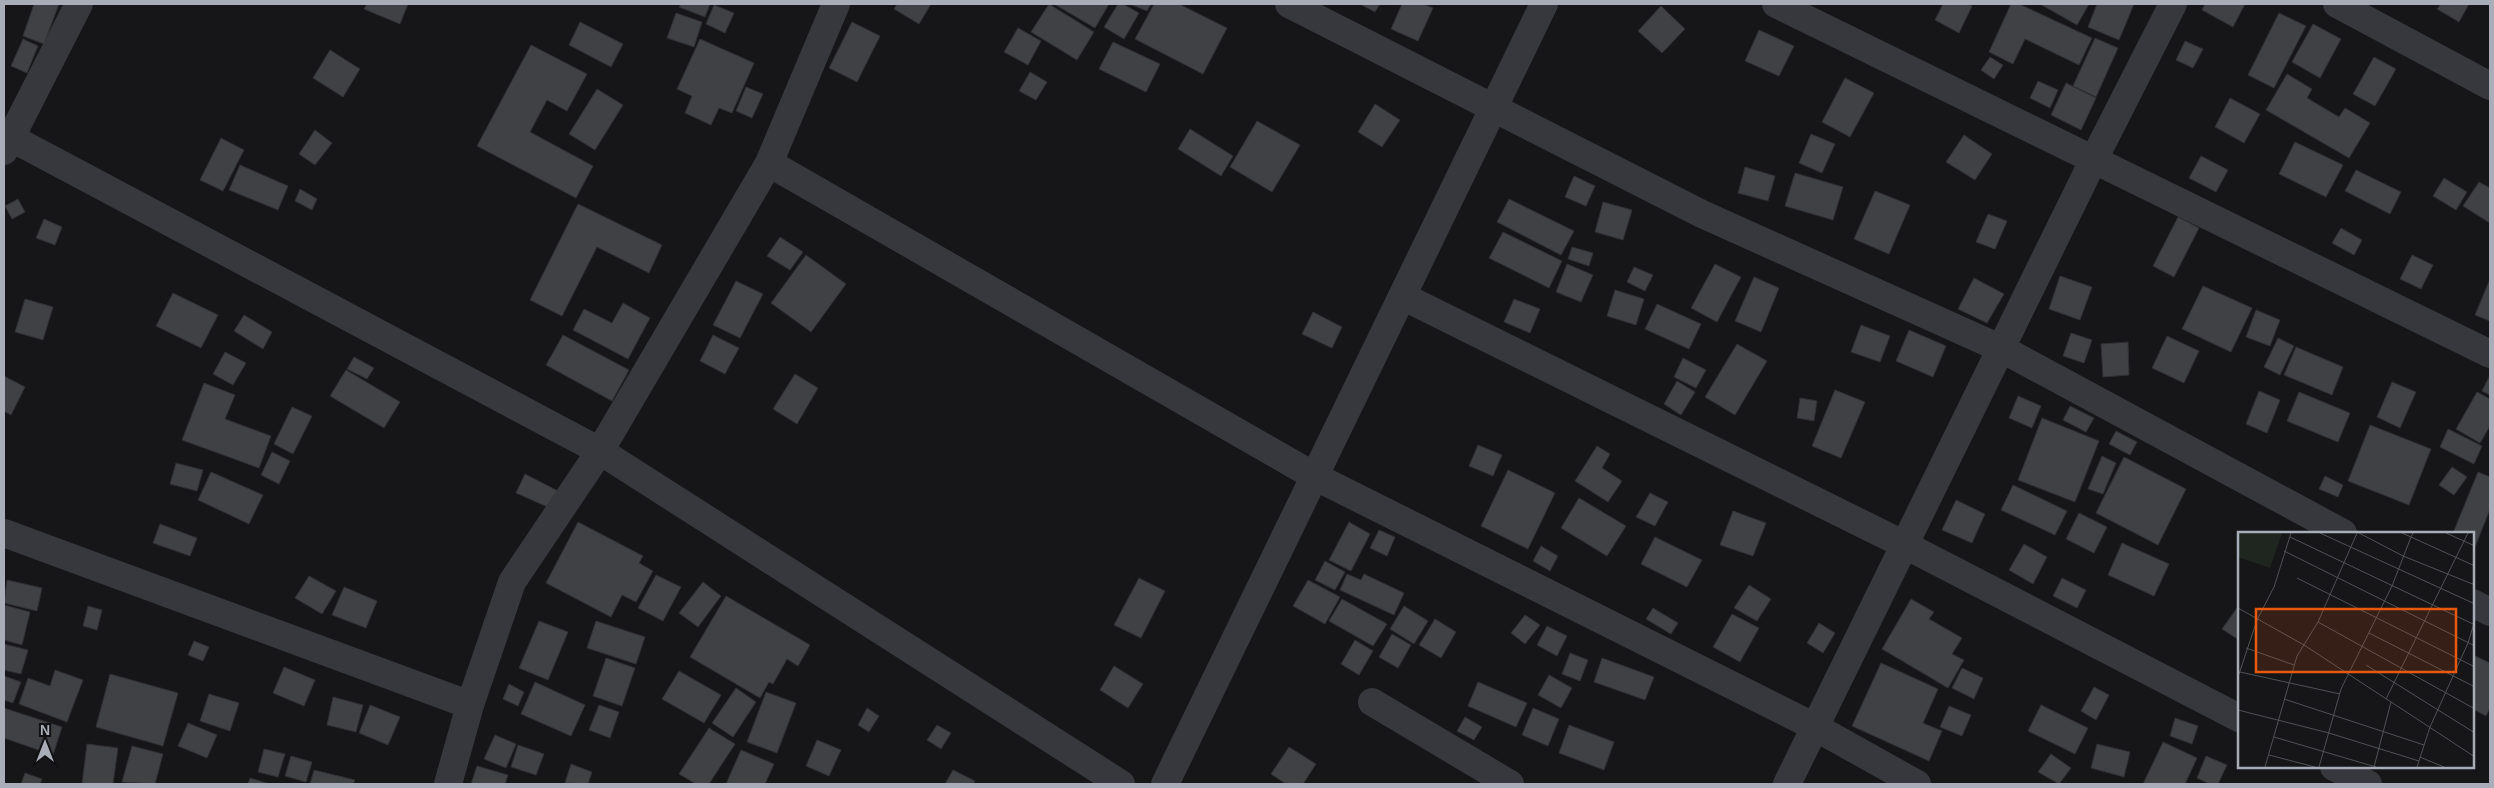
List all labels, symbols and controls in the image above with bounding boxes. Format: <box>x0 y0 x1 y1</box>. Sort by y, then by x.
inset map <box>2238 532 2474 768</box>
north arrow <box>20 718 70 768</box>
text: N <box>40 722 50 738</box>

